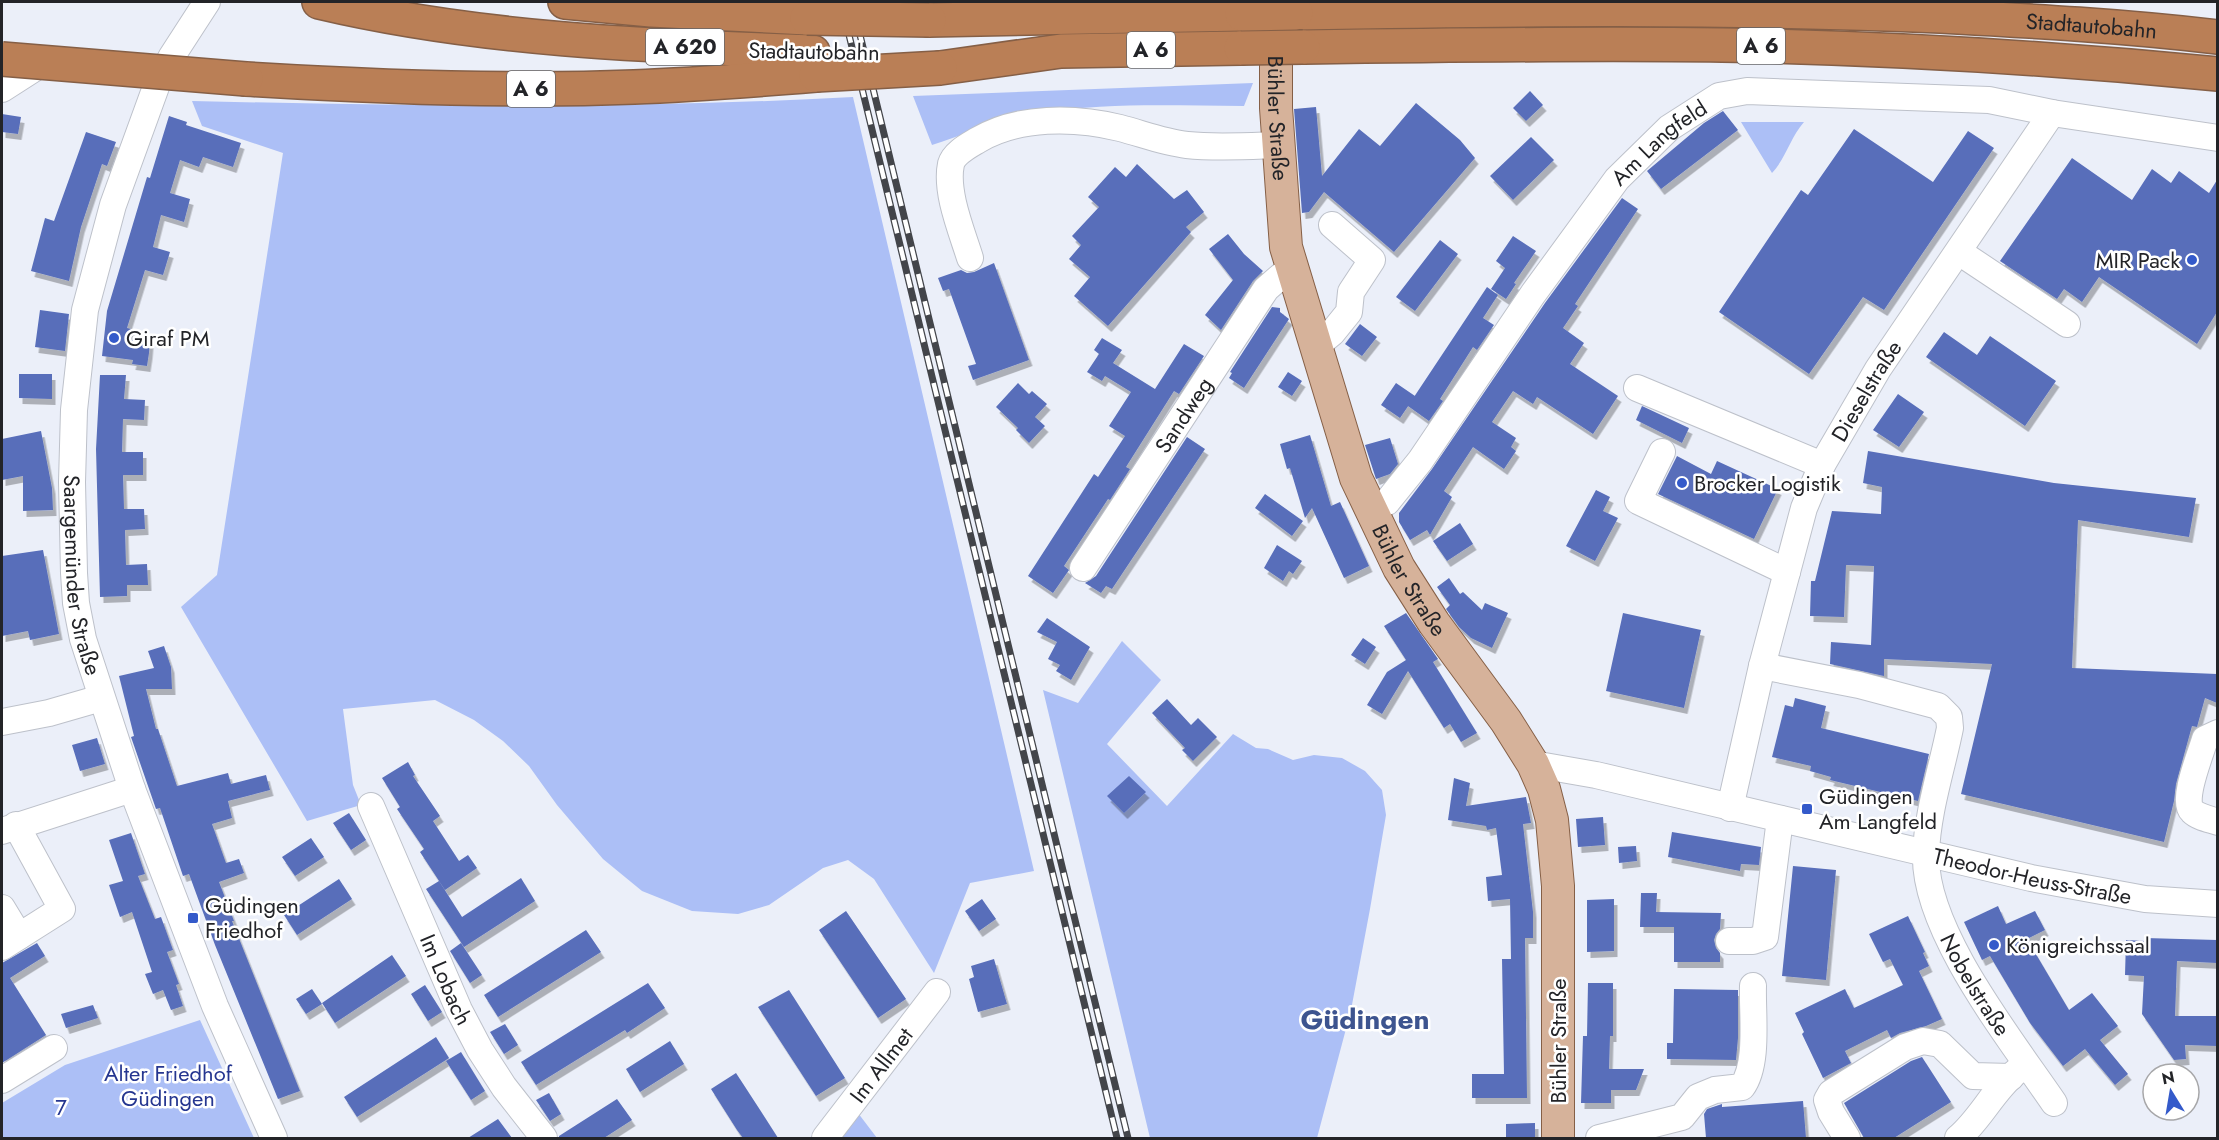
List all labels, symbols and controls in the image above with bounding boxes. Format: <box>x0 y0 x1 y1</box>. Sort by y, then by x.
street label: Stadtautobahn <box>2025 5 2159 47</box>
road number: A 6 <box>1737 28 1785 64</box>
road number: A 620 <box>646 29 724 65</box>
road number: A 6 <box>1127 32 1175 68</box>
street label: Stadtautobahn <box>748 34 880 68</box>
street label: Bühler Straße <box>1260 55 1297 182</box>
road number: A 6 <box>507 71 555 107</box>
street label: Am Langfeld <box>1604 92 1713 193</box>
place label: MIR Pack <box>2096 244 2180 276</box>
marker: MIR Pack <box>2185 253 2199 267</box>
place label: Giraf PM <box>126 322 210 354</box>
marker: Giraf PM <box>107 331 121 345</box>
street label: Dieselstraße <box>1823 334 1909 447</box>
street label: Sandweg <box>1147 371 1220 459</box>
place label: Brocker Logistik <box>1694 467 1841 499</box>
street label: Saargemünder Straße <box>56 474 110 679</box>
marker: Brocker Logistik <box>1675 476 1689 490</box>
street label: Bühler Straße <box>1364 519 1455 643</box>
place label: Güdingen Am Langfeld <box>1819 780 1937 837</box>
marker: Güdingen Am Langfeld <box>1800 802 1814 816</box>
street label: Theodor-Heuss-Straße <box>1930 839 2134 912</box>
place label: Güdingen Friedhof <box>205 889 299 946</box>
marker: Güdingen Friedhof <box>186 911 200 925</box>
street label: Nobelstraße <box>1932 928 2018 1042</box>
street label: Im Lobach <box>412 929 480 1031</box>
place label: Königreichssaal <box>2006 929 2150 961</box>
marker: Königreichssaal <box>1987 938 2001 952</box>
street label: Bühler Straße <box>1542 978 1574 1104</box>
district label: Güdingen <box>1300 999 1430 1040</box>
street label: Im Allmet <box>842 1020 921 1110</box>
park label: Alter Friedhof Güdingen <box>104 1057 233 1114</box>
north arrow <box>2141 1062 2201 1122</box>
text: N <box>2160 1065 2177 1090</box>
park label: 7 <box>55 1091 67 1123</box>

